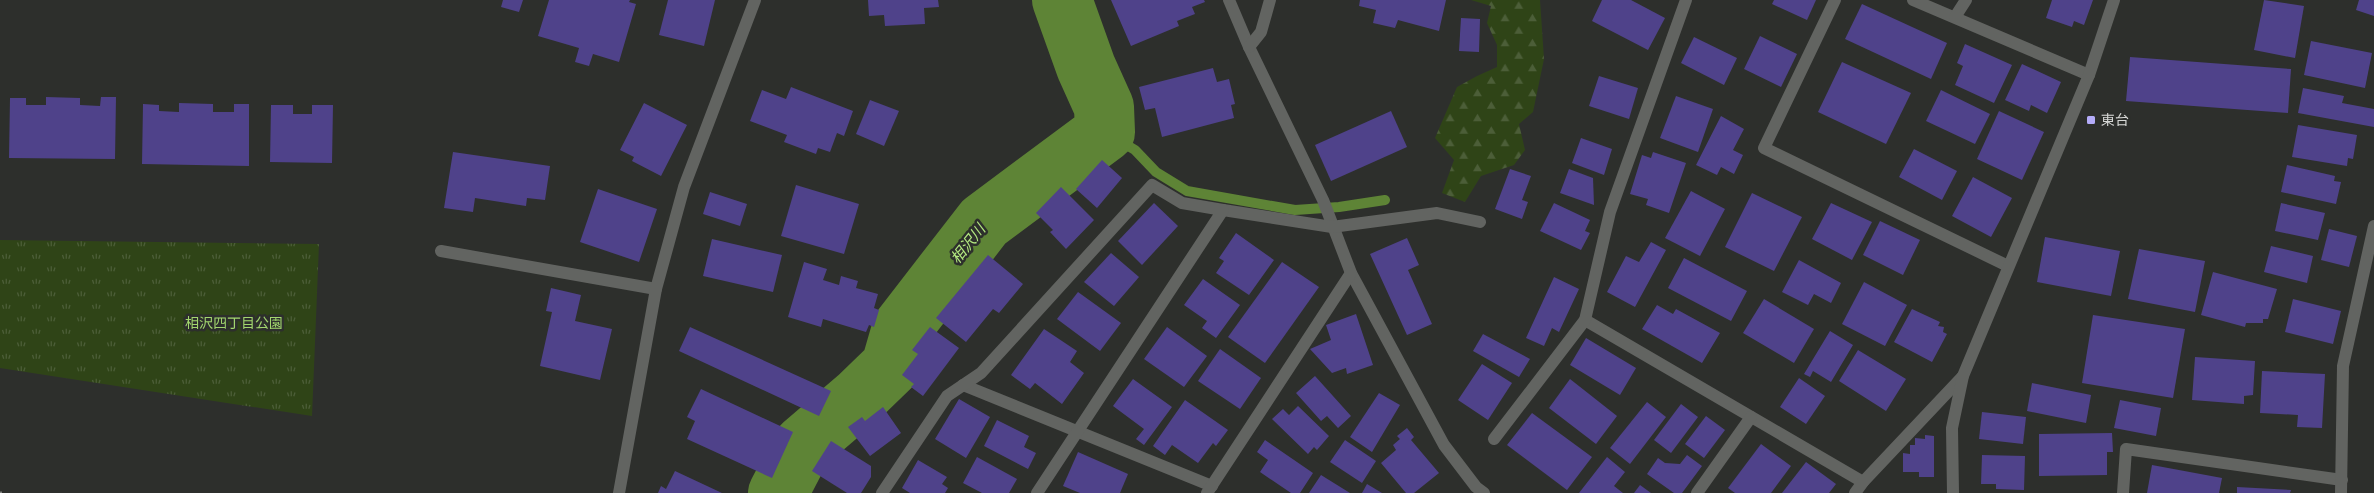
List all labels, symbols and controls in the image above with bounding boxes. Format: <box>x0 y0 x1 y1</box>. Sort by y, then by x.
place label: 東台 <box>2101 112 2129 128</box>
marker: 東台 <box>2085 114 2097 126</box>
water label: 相沢川 <box>947 219 990 267</box>
park label: 相沢四丁目公園 <box>185 315 283 331</box>

